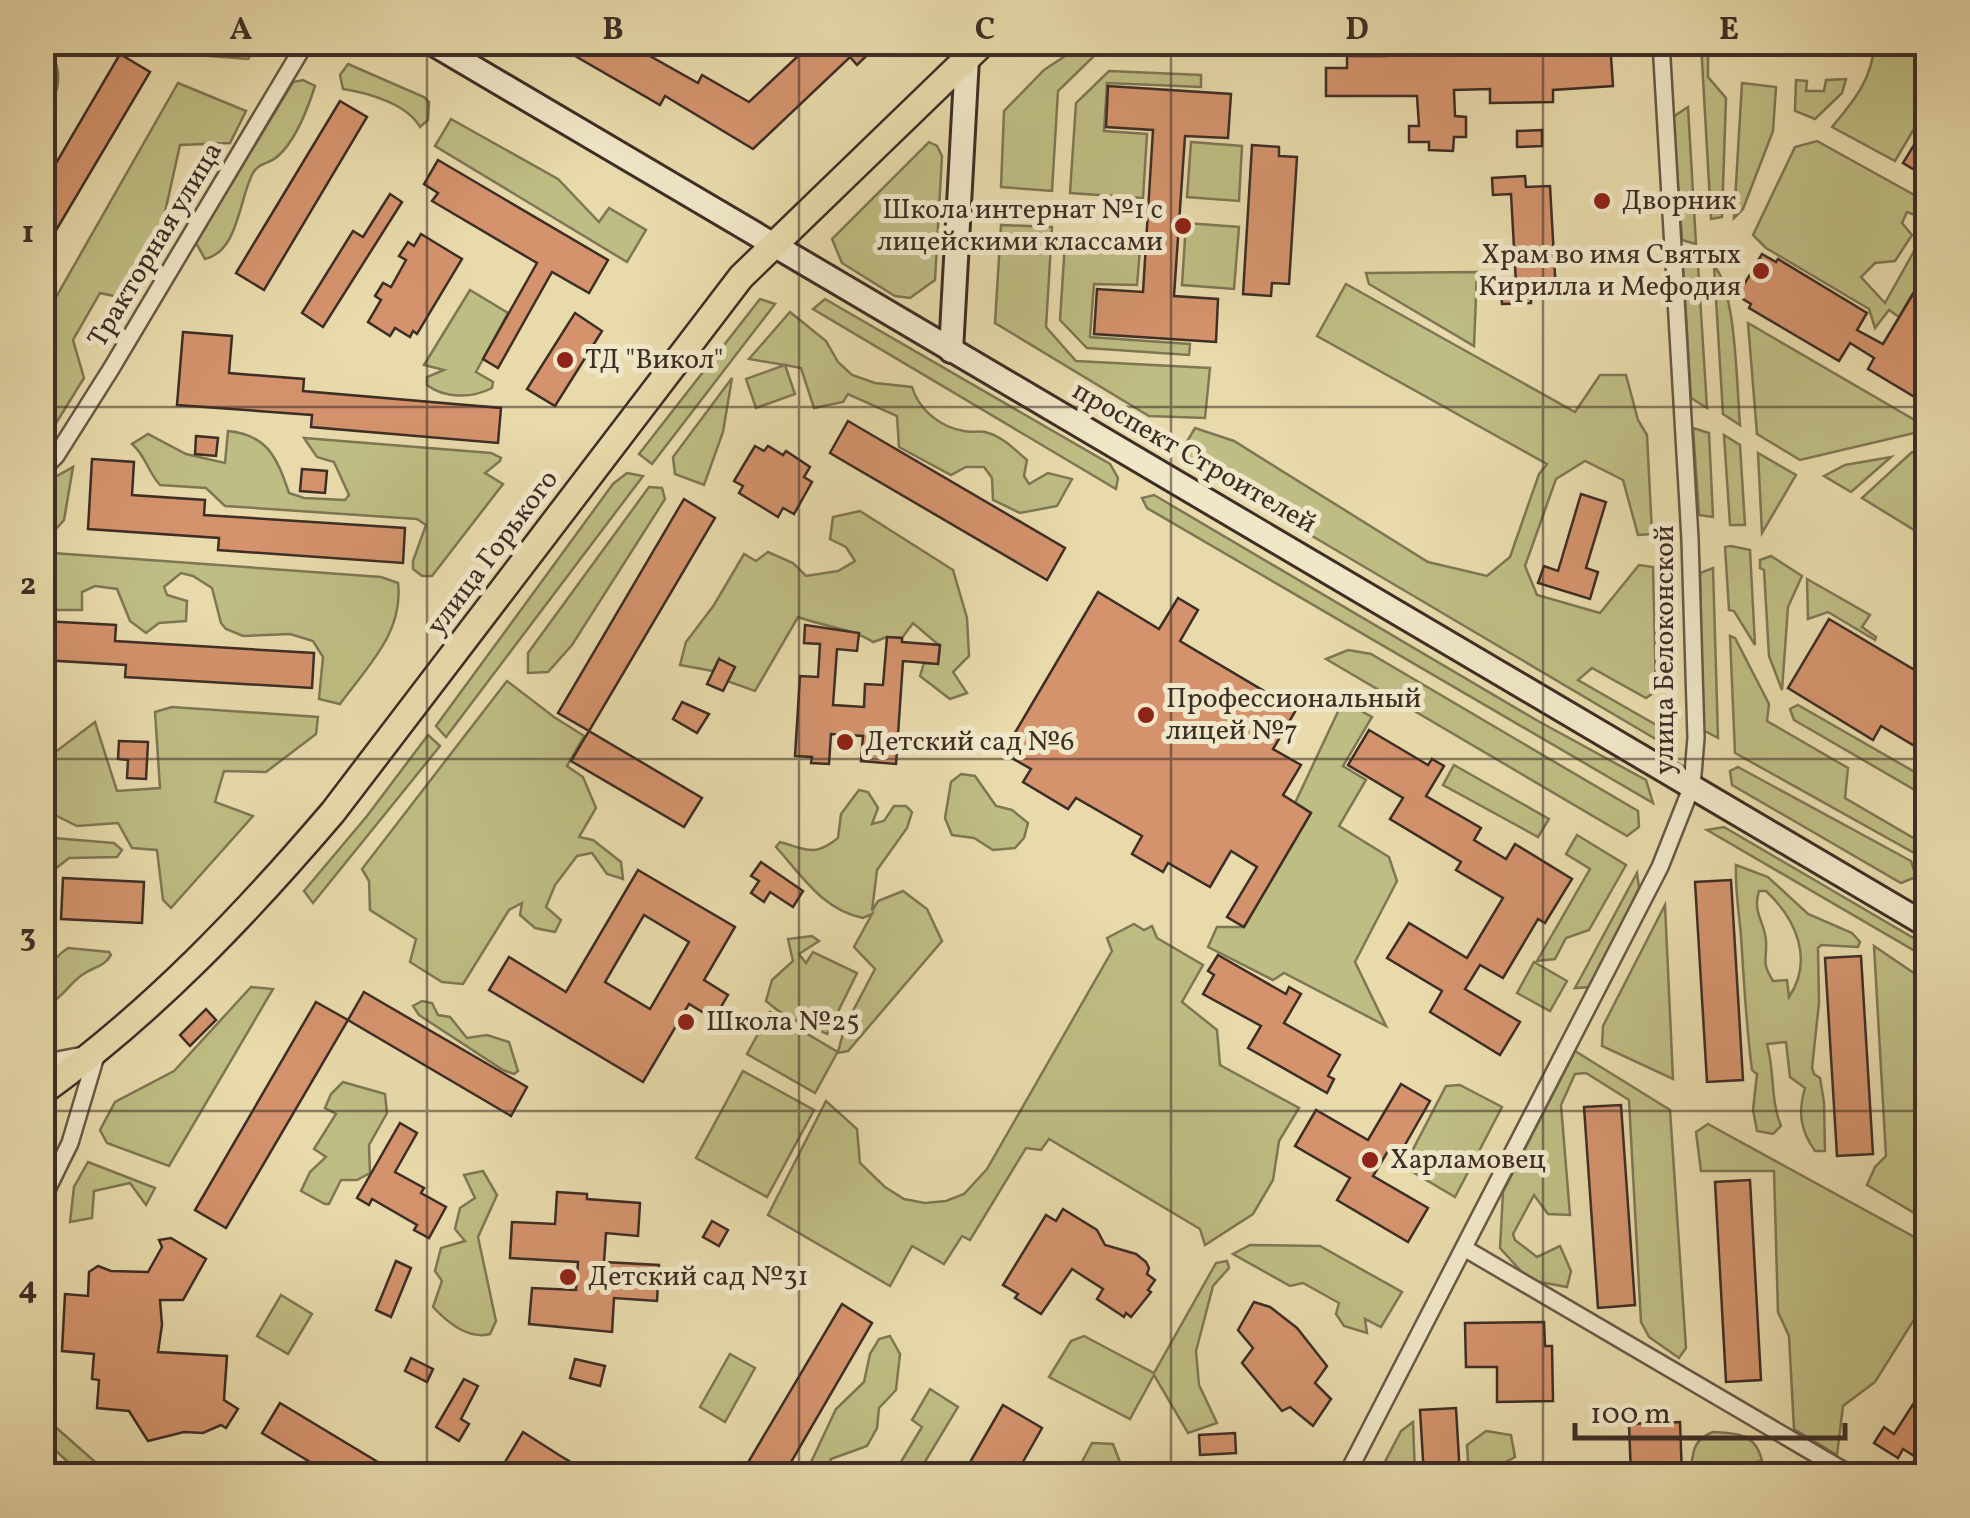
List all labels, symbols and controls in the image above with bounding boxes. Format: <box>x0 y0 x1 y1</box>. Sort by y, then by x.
text: A <box>230 9 253 53</box>
text: B <box>602 9 624 53</box>
text: C <box>975 9 995 53</box>
text: D <box>1345 9 1369 53</box>
text: E <box>1719 9 1739 53</box>
street label: Тракторная улица <box>79 135 233 355</box>
place label: Дворник <box>1622 182 1737 221</box>
marker: Дворник <box>1591 190 1613 212</box>
place label: Школа интернат №1 с лицейскими классами <box>877 191 1163 262</box>
text: 1 <box>22 212 34 256</box>
marker: Школа интернат №1 с лицейскими классами <box>1172 215 1194 237</box>
place label: Храм во имя Святых Кирилла и Мефодия <box>1478 236 1741 307</box>
marker: Храм во имя Святых Кирилла и Мефодия <box>1750 260 1772 282</box>
place label: ТД "Викол" <box>585 341 723 380</box>
marker: ТД "Викол" <box>554 349 576 371</box>
street label: проспект Строителей <box>1065 372 1323 544</box>
street label: улица Горького <box>418 462 568 644</box>
street label: улица Белоконской <box>1646 525 1685 775</box>
text: 2 <box>20 564 36 608</box>
place label: Профессиональный лицей №7 <box>1166 680 1421 751</box>
marker: Профессиональный лицей №7 <box>1135 704 1157 726</box>
place label: Детский сад №6 <box>865 723 1074 762</box>
marker: Детский сад №6 <box>834 731 856 753</box>
text: 3 <box>20 916 36 960</box>
place label: Школа №25 <box>706 1003 860 1042</box>
marker: Школа №25 <box>675 1011 697 1033</box>
place label: Харламовец <box>1390 1141 1546 1180</box>
marker: Харламовец <box>1359 1149 1381 1171</box>
place label: Детский сад №31 <box>588 1258 808 1297</box>
marker: Детский сад №31 <box>557 1266 579 1288</box>
text: 4 <box>18 1268 38 1312</box>
scale bar <box>1575 1378 1845 1440</box>
text: 100 m <box>1590 1394 1671 1436</box>

